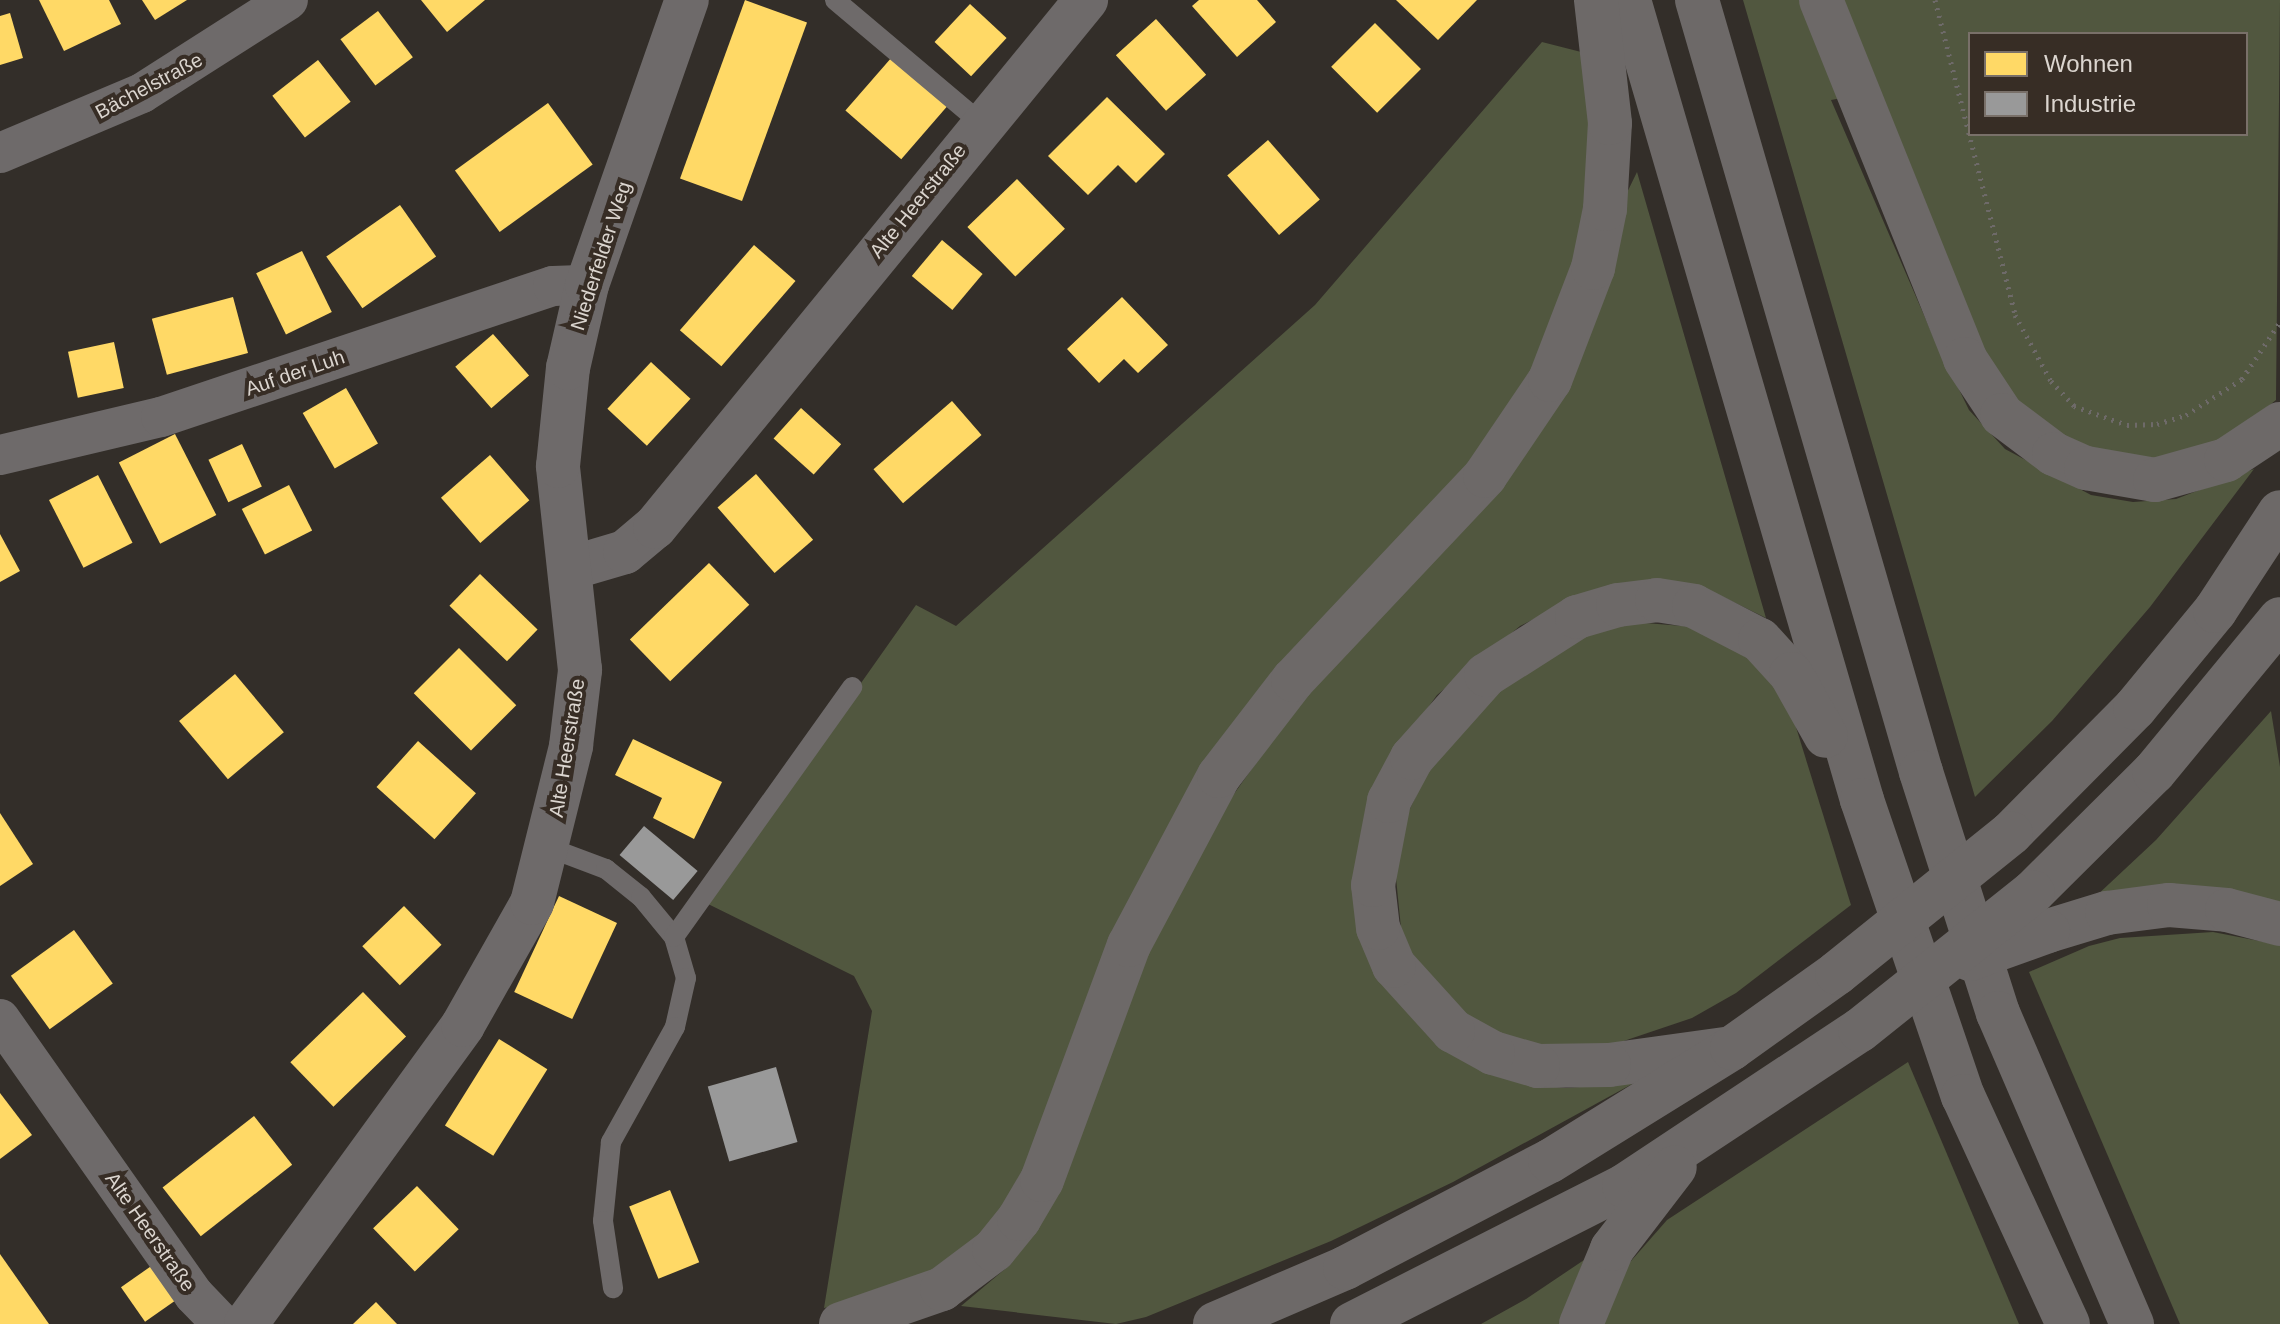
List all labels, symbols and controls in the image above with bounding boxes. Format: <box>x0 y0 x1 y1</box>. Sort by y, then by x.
legend <box>1968 32 2248 136</box>
street label: Bächelstraße <box>91 48 207 124</box>
text: Wohnen <box>2044 50 2133 77</box>
text: Industrie <box>2044 90 2136 117</box>
street label: Alte Heerstraße <box>865 139 971 263</box>
street label: Niederfelder Weg <box>566 178 636 334</box>
street label: Auf der Luh <box>242 345 348 401</box>
street label: Alte Heerstraße <box>544 677 590 819</box>
street label: Alte Heerstraße <box>100 1168 200 1296</box>

